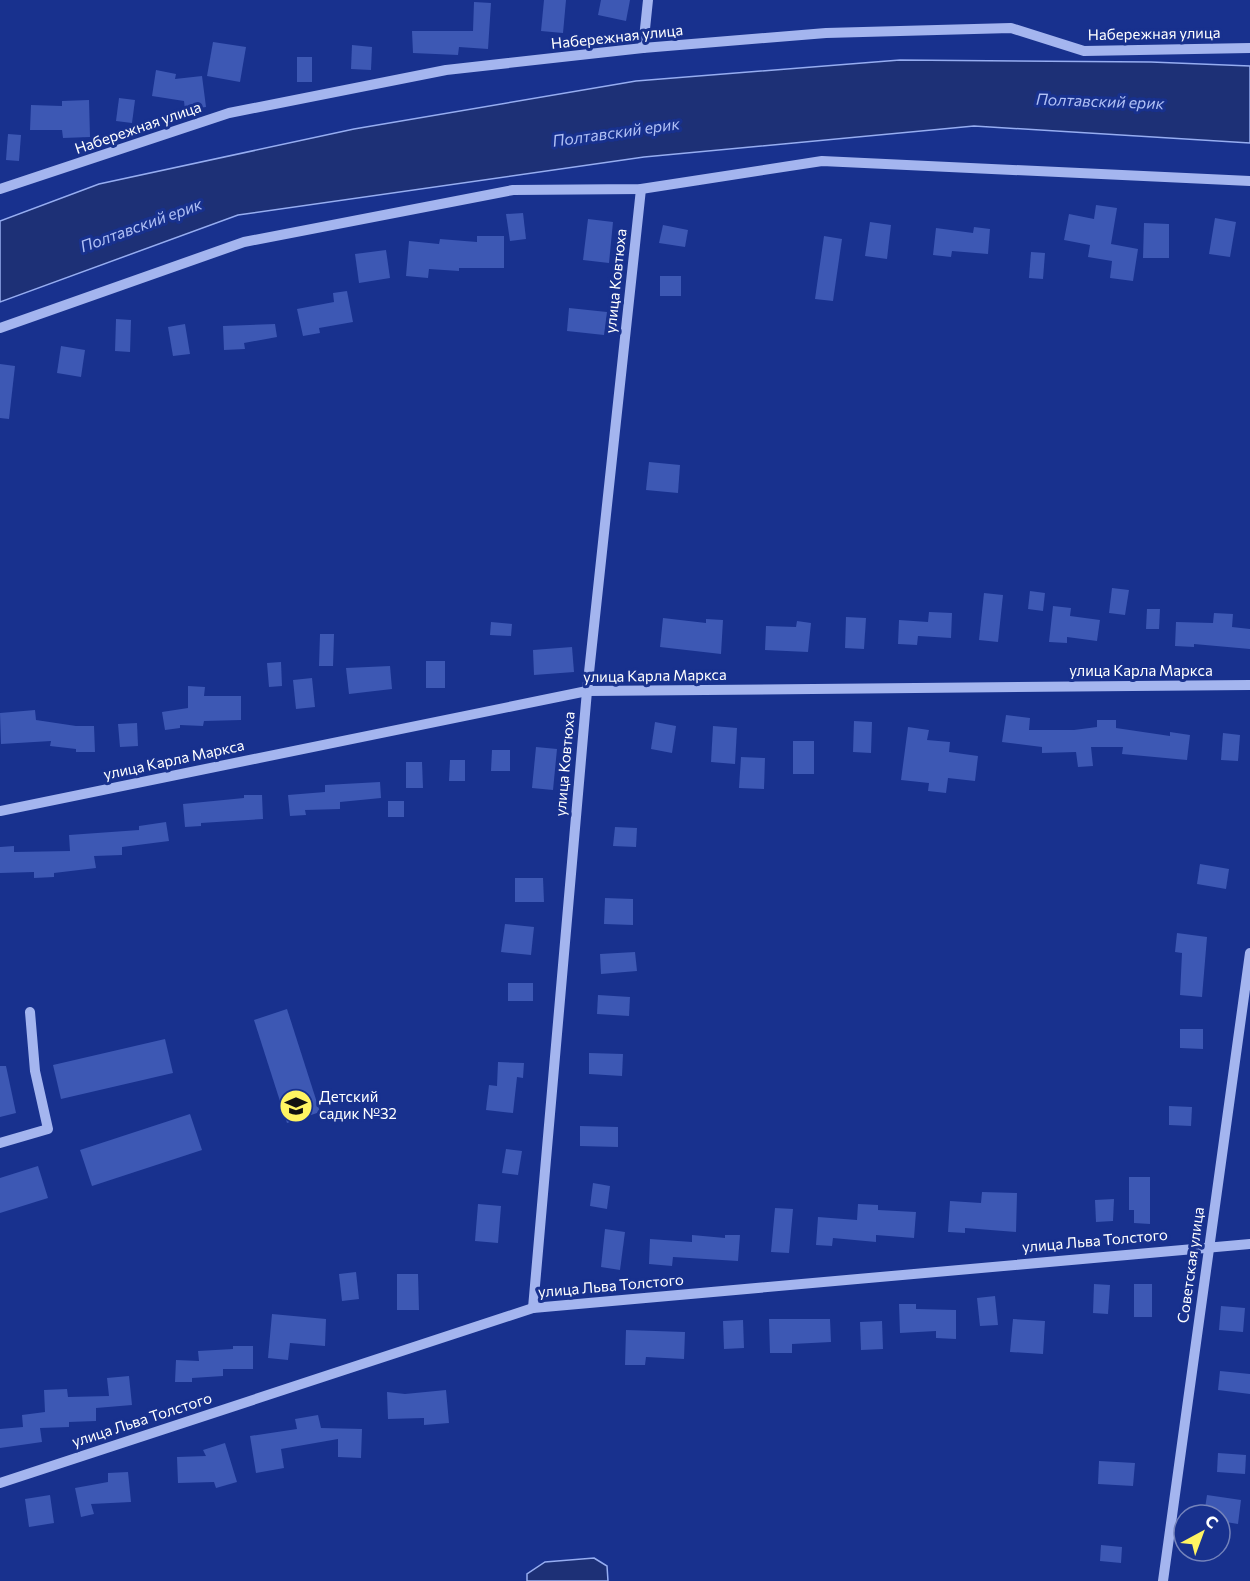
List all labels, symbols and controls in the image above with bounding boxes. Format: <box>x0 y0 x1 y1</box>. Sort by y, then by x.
street label: Набережная улица <box>550 20 684 52</box>
street label: Набережная улица <box>1087 23 1220 43</box>
water label: Полтавский ерик <box>1036 89 1165 112</box>
street label: Набережная улица <box>72 97 203 157</box>
water label: Полтавский ерик <box>551 113 681 150</box>
water label: Полтавский ерик <box>77 194 205 255</box>
street label: улица Ковтюха <box>601 228 629 334</box>
street label: улица Карла Маркса <box>1069 661 1213 679</box>
street label: улица Карла Маркса <box>583 665 727 685</box>
street label: улица Ковтюха <box>550 711 578 817</box>
street label: улица Карла Маркса <box>102 735 246 783</box>
place label: Детский садик №32 <box>319 1087 397 1122</box>
school or university icon: Детский садик №32 <box>278 1088 314 1124</box>
street label: Советская улица <box>1173 1206 1207 1324</box>
street label: улица Льва Толстого <box>1021 1225 1169 1255</box>
street label: улица Льва Толстого <box>537 1270 685 1300</box>
street label: улица Льва Толстого <box>69 1388 214 1450</box>
north arrow <box>1172 1503 1232 1563</box>
text: С <box>1202 1511 1223 1532</box>

